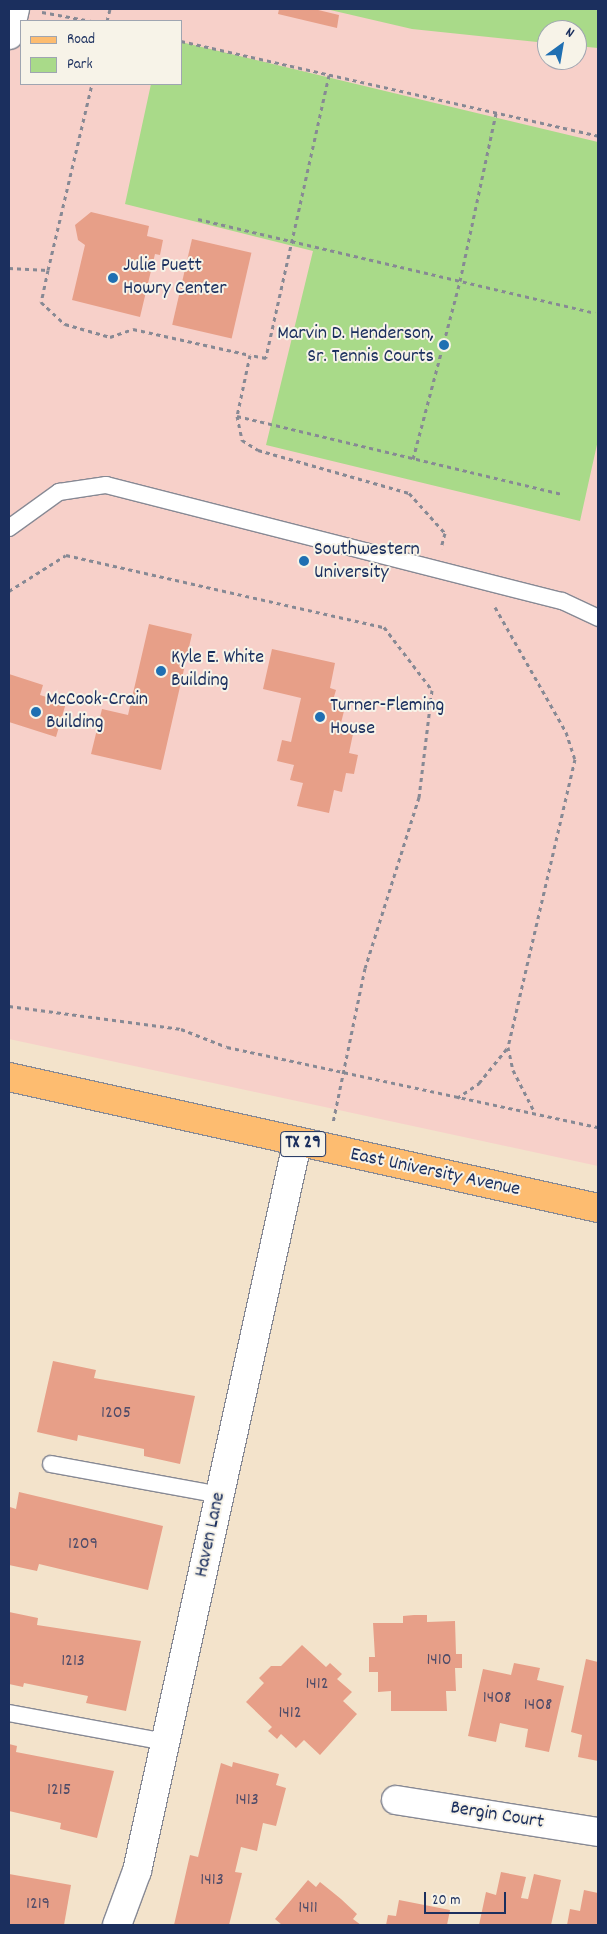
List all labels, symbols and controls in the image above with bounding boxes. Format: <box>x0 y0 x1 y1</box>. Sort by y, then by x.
legend <box>20 20 182 85</box>
north arrow <box>537 20 587 70</box>
text: N <box>561 23 578 43</box>
text: Road <box>67 29 95 51</box>
text: Park <box>67 54 93 76</box>
place label: Julie Puett Howry Center <box>123 254 227 301</box>
marker: Julie Puett Howry Center <box>107 272 119 284</box>
place label: Marvin D. Henderson, Sr. Tennis Courts <box>277 322 434 369</box>
marker: Marvin D. Henderson, Sr. Tennis Courts <box>438 339 450 351</box>
place label: Southwestern University <box>314 538 420 585</box>
marker: Southwestern University <box>298 555 310 567</box>
place label: Kyle E. White Building <box>171 647 264 694</box>
marker: Kyle E. White Building <box>155 665 167 677</box>
place label: McCook-Crain Building <box>46 688 148 735</box>
place label: Turner-Fleming House <box>330 694 444 741</box>
marker: McCook-Crain Building <box>30 706 42 718</box>
marker: Turner-Fleming House <box>314 711 326 723</box>
road number: TX 29 <box>279 1128 327 1160</box>
street label: East University Avenue <box>348 1143 522 1203</box>
house number: 1205 <box>101 1403 131 1425</box>
street label: Haven Lane <box>190 1490 232 1580</box>
house number: 1209 <box>68 1534 98 1556</box>
house number: 1410 <box>426 1650 452 1672</box>
house number: 1213 <box>61 1651 85 1673</box>
house number: 1412 <box>305 1674 329 1696</box>
house number: 1408 <box>483 1688 511 1710</box>
house number: 1408 <box>524 1695 552 1717</box>
house number: 1412 <box>278 1703 302 1725</box>
house number: 1215 <box>47 1780 71 1802</box>
house number: 1413 <box>235 1790 259 1812</box>
street label: Bergin Court <box>449 1797 545 1835</box>
house number: 1413 <box>200 1870 224 1892</box>
scale bar <box>427 1882 510 1914</box>
text: 20 m <box>432 1890 460 1912</box>
house number: 1219 <box>26 1894 50 1916</box>
house number: 1411 <box>298 1898 318 1920</box>

